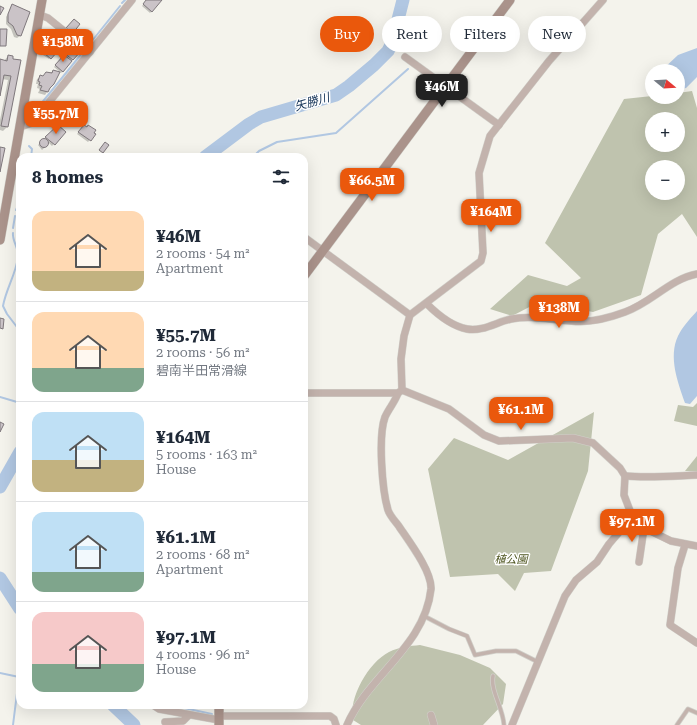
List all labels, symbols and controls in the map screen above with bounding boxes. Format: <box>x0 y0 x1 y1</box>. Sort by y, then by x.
chip: Buy <box>320 16 374 52</box>
chip: Rent <box>382 16 442 52</box>
chip: Filters <box>450 16 520 52</box>
chip: New <box>528 16 586 52</box>
pin: ¥158M <box>35 29 91 63</box>
text: ¥158M <box>42 34 84 49</box>
north arrow <box>645 64 685 104</box>
map controls <box>645 64 685 200</box>
pin: ¥46M <box>418 74 466 108</box>
text: ¥46M <box>425 79 459 94</box>
water label: 矢勝川 <box>293 90 333 114</box>
pin: ¥55.7M <box>23 101 89 135</box>
text: ¥55.7M <box>33 106 79 121</box>
button: + <box>645 112 685 152</box>
button: − <box>645 160 685 200</box>
icon: filters <box>270 166 292 188</box>
text: 8 homes <box>32 167 103 187</box>
pin: ¥66.5M <box>339 168 405 202</box>
text: ¥66.5M <box>349 173 395 188</box>
pin: ¥164M <box>463 199 519 233</box>
text: ¥164M <box>470 204 512 219</box>
text: ¥46M <box>156 226 201 246</box>
icon: home <box>64 227 112 275</box>
text: 2 rooms · 54 m² <box>156 246 250 261</box>
text: Apartment <box>156 261 223 276</box>
pin: ¥138M <box>531 295 587 329</box>
text: ¥138M <box>538 300 580 315</box>
text: ¥55.7M <box>156 325 216 345</box>
icon: home <box>64 328 112 376</box>
text: 2 rooms · 56 m² <box>156 345 250 360</box>
text: 碧南半田常滑線 <box>156 363 247 378</box>
pin: ¥61.1M <box>488 397 554 431</box>
text: ¥61.1M <box>498 402 544 417</box>
text: ¥164M <box>156 427 211 447</box>
icon: home <box>64 428 112 476</box>
text: 5 rooms · 163 m² <box>156 447 257 462</box>
text: House <box>156 462 196 477</box>
pin: ¥97.1M <box>599 509 665 543</box>
text: ¥97.1M <box>609 514 655 529</box>
text: ¥61.1M <box>156 527 216 547</box>
icon: home <box>64 528 112 576</box>
text: 2 rooms · 68 m² <box>156 547 250 562</box>
park label: 植公園 <box>495 553 529 566</box>
text: Apartment <box>156 562 223 577</box>
text: ¥97.1M <box>156 627 216 647</box>
icon: home <box>64 628 112 676</box>
text: 4 rooms · 96 m² <box>156 647 250 662</box>
text: House <box>156 662 196 677</box>

